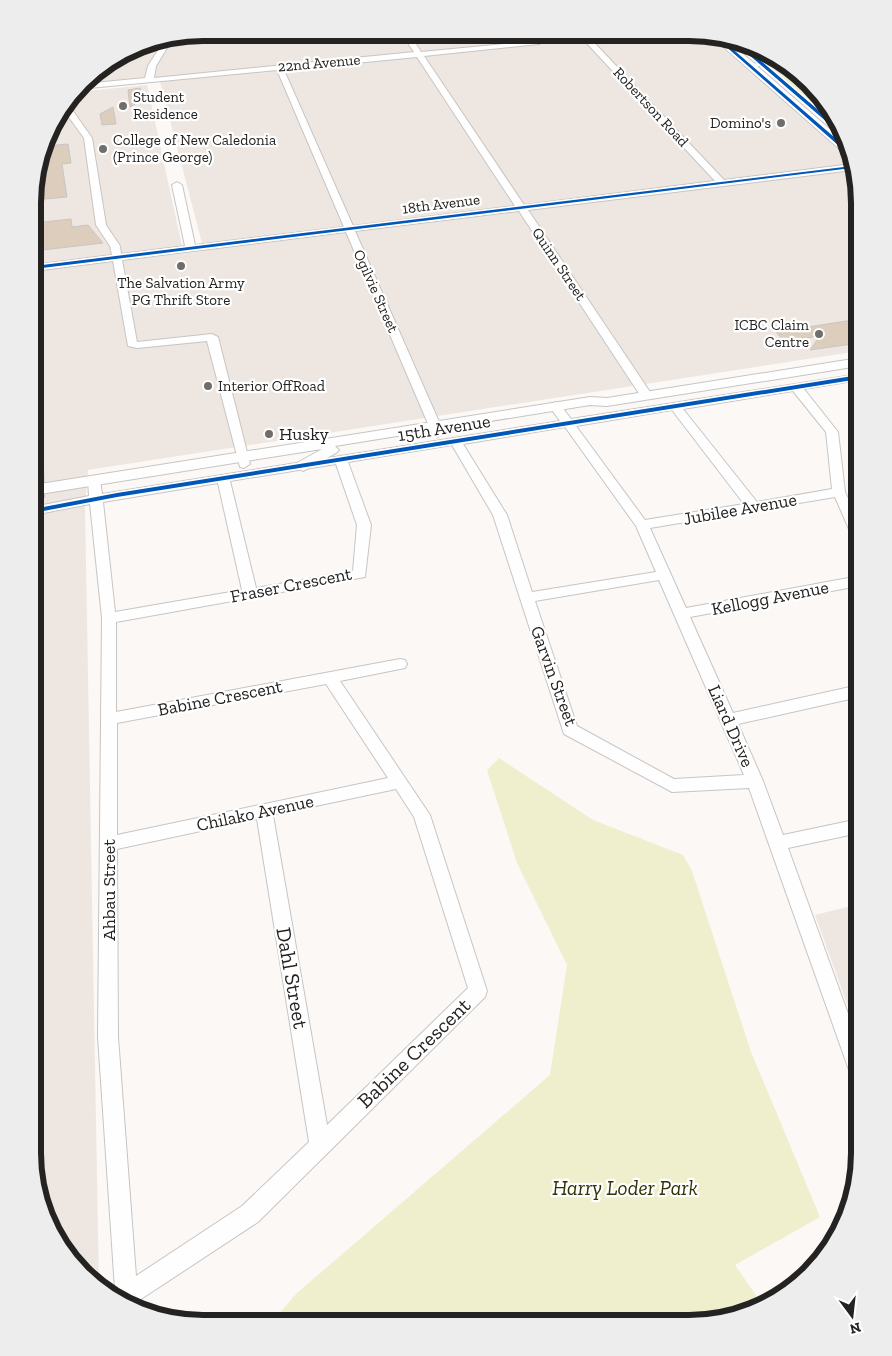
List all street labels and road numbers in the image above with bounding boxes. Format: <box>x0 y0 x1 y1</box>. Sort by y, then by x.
street label: 22nd Avenue <box>277 50 361 76</box>
street label: Robertson Road <box>610 63 693 151</box>
street label: 18th Avenue <box>401 190 481 218</box>
street label: Quinn Street <box>528 224 590 304</box>
street label: Ogilvie Street <box>350 247 402 336</box>
street label: 15th Avenue <box>396 410 492 446</box>
street label: Jubilee Avenue <box>682 488 798 530</box>
street label: Fraser Crescent <box>228 562 354 608</box>
street label: Kellogg Avenue <box>710 576 830 620</box>
street label: Garvin Street <box>526 623 582 729</box>
street label: Babine Crescent <box>156 675 284 721</box>
street label: Liard Drive <box>703 682 759 770</box>
street label: Chilako Avenue <box>194 790 316 836</box>
street label: Ahbau Street <box>98 839 120 941</box>
street label: Dahl Street <box>271 925 314 1031</box>
street label: Babine Crescent <box>352 992 476 1113</box>

